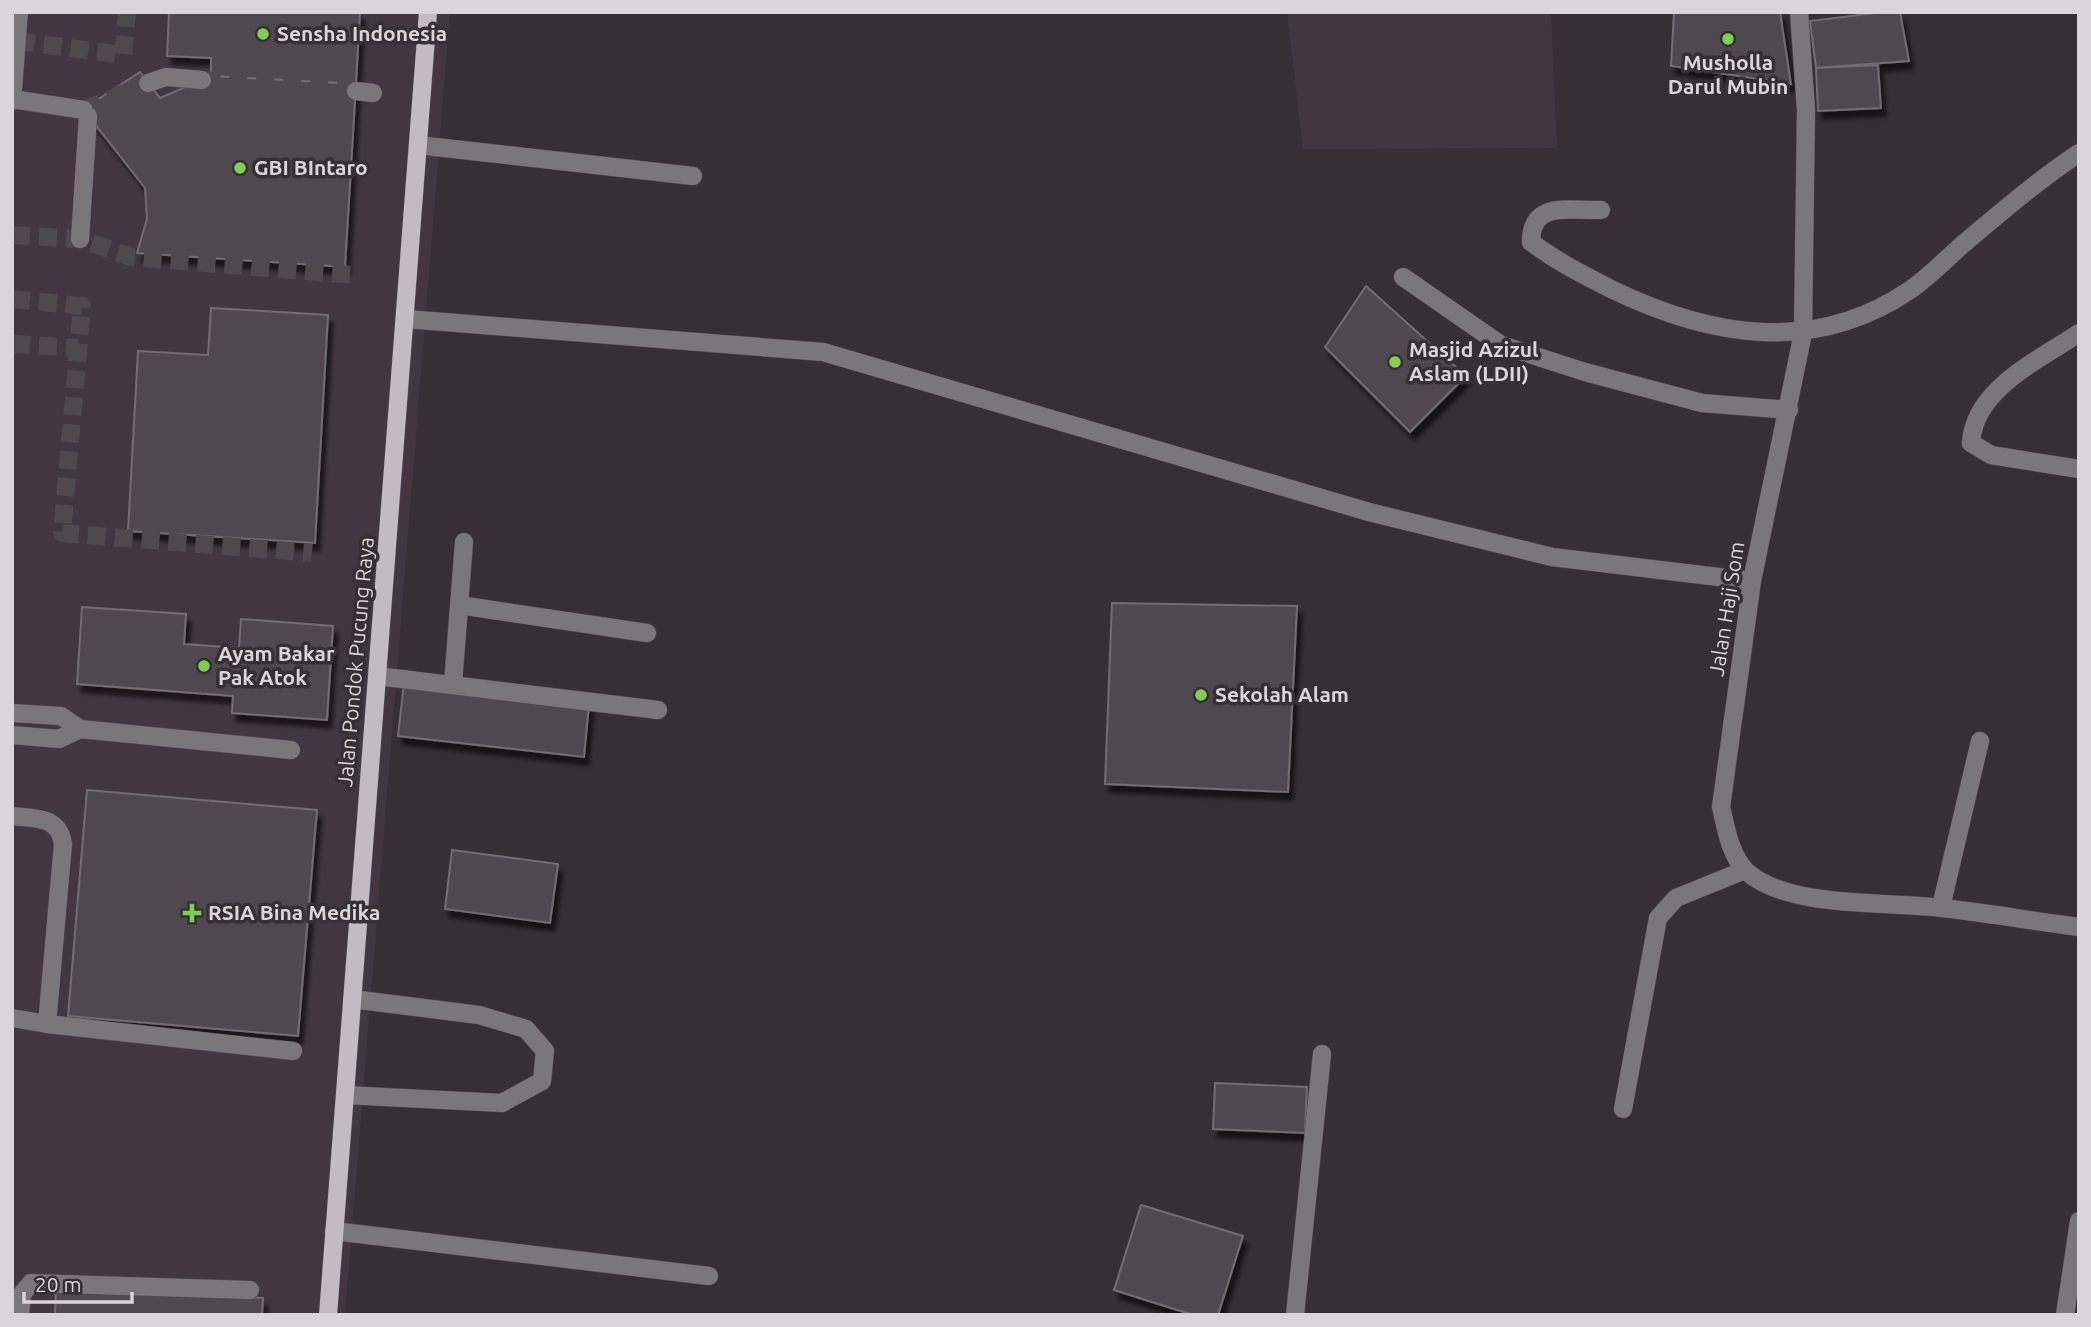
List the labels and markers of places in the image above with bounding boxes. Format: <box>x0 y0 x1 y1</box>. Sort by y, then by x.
place label: Sensha Indonesia <box>277 21 447 45</box>
marker: Sensha Indonesia <box>255 26 271 42</box>
marker: Musholla Darul Mubin <box>1720 31 1736 47</box>
place label: Musholla Darul Mubin <box>1668 50 1788 98</box>
place label: GBI BIntaro <box>254 155 368 179</box>
marker: GBI BIntaro <box>232 160 248 176</box>
place label: Masjid Azizul Aslam (LDII) <box>1409 337 1538 385</box>
marker: Masjid Azizul Aslam (LDII) <box>1387 354 1403 370</box>
place label: Ayam Bakar Pak Atok <box>218 641 335 689</box>
marker: Ayam Bakar Pak Atok <box>196 658 212 674</box>
place label: Sekolah Alam <box>1215 682 1349 706</box>
marker: Sekolah Alam <box>1193 687 1209 703</box>
place label: RSIA Bina Medika <box>208 900 380 924</box>
marker: RSIA Bina Medika <box>182 903 202 923</box>

